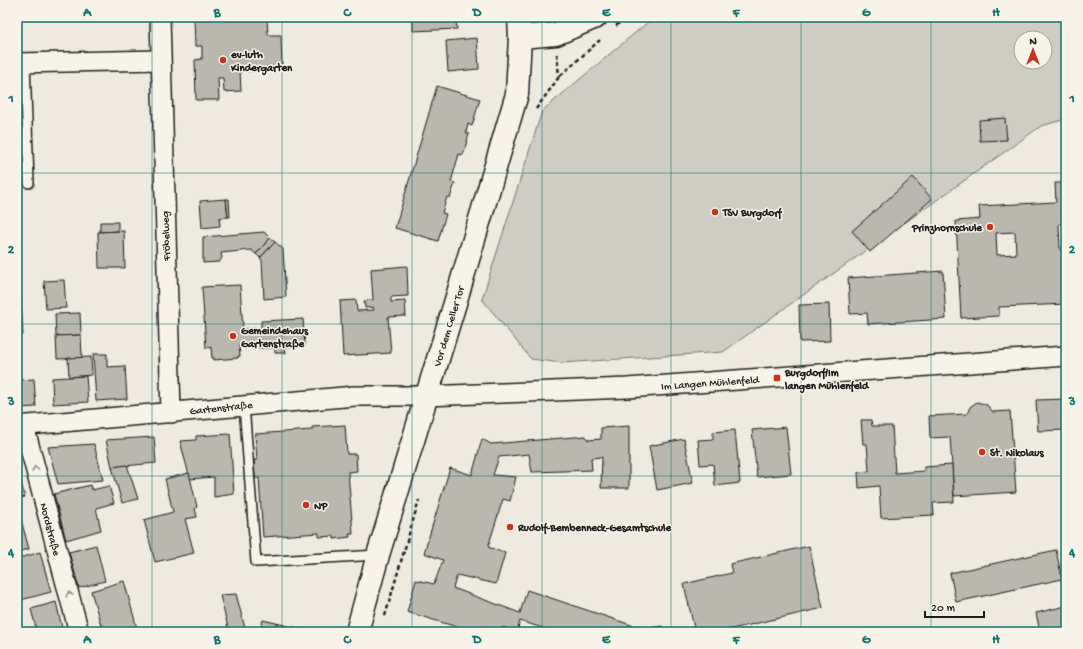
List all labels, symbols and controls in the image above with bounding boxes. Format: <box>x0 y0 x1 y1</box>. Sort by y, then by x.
text: A <box>82 6 92 21</box>
text: B <box>213 6 222 21</box>
text: C <box>342 6 352 21</box>
text: D <box>472 6 482 21</box>
text: E <box>602 6 611 21</box>
text: F <box>732 6 741 21</box>
text: G <box>862 6 871 21</box>
text: H <box>992 6 1000 21</box>
north arrow <box>1013 30 1053 70</box>
text: N <box>1029 36 1037 48</box>
place label: ev-luth Kindergarten <box>230 49 293 76</box>
marker: ev-luth Kindergarten <box>218 55 228 65</box>
text: 1 <box>7 92 14 107</box>
text: 1 <box>1068 92 1075 107</box>
marker: TSV Burgdorf <box>710 207 720 217</box>
place label: TSV Burgdorf <box>722 207 783 221</box>
street label: Fröbelweg <box>160 211 174 262</box>
marker: Prinzhornschule <box>985 222 995 232</box>
place label: Prinzhornschule <box>911 223 983 235</box>
text: 2 <box>8 243 15 258</box>
text: 2 <box>1069 243 1076 258</box>
street label: Vor dem Celler Tor <box>432 284 468 369</box>
place label: Gemeindehaus Gartenstraße <box>241 326 309 351</box>
marker: Gemeindehaus Gartenstraße <box>228 331 238 341</box>
place label: Burgdorf/Im langen Mühlenfeld <box>784 367 870 394</box>
street label: Im Langen Mühlenfeld <box>661 373 761 393</box>
marker: Burgdorf/Im langen Mühlenfeld <box>772 373 782 383</box>
text: 3 <box>7 395 15 410</box>
text: 3 <box>1068 395 1076 410</box>
street label: Gartenstraße <box>189 400 254 418</box>
marker: St. Nikolaus <box>977 447 987 457</box>
place label: St. Nikolaus <box>990 447 1045 460</box>
one-way arrow <box>31 465 40 472</box>
marker: NP <box>301 500 311 510</box>
place label: NP <box>314 501 328 513</box>
street label: Nordstraße <box>36 502 62 558</box>
marker: Rudolf-Bembenneck-Gesamtschule <box>505 522 515 532</box>
place label: Rudolf-Bembenneck-Gesamtschule <box>517 522 672 535</box>
text: 4 <box>7 546 15 561</box>
text: 4 <box>1068 546 1076 561</box>
one-way arrow <box>65 591 73 598</box>
scale bar <box>925 593 984 619</box>
text: 20 m <box>931 602 956 616</box>
text: A <box>82 633 92 648</box>
text: B <box>213 633 222 648</box>
text: C <box>342 633 352 648</box>
text: D <box>472 633 482 648</box>
text: E <box>602 633 611 648</box>
text: F <box>732 633 741 648</box>
text: G <box>862 633 871 648</box>
text: H <box>992 633 1000 648</box>

